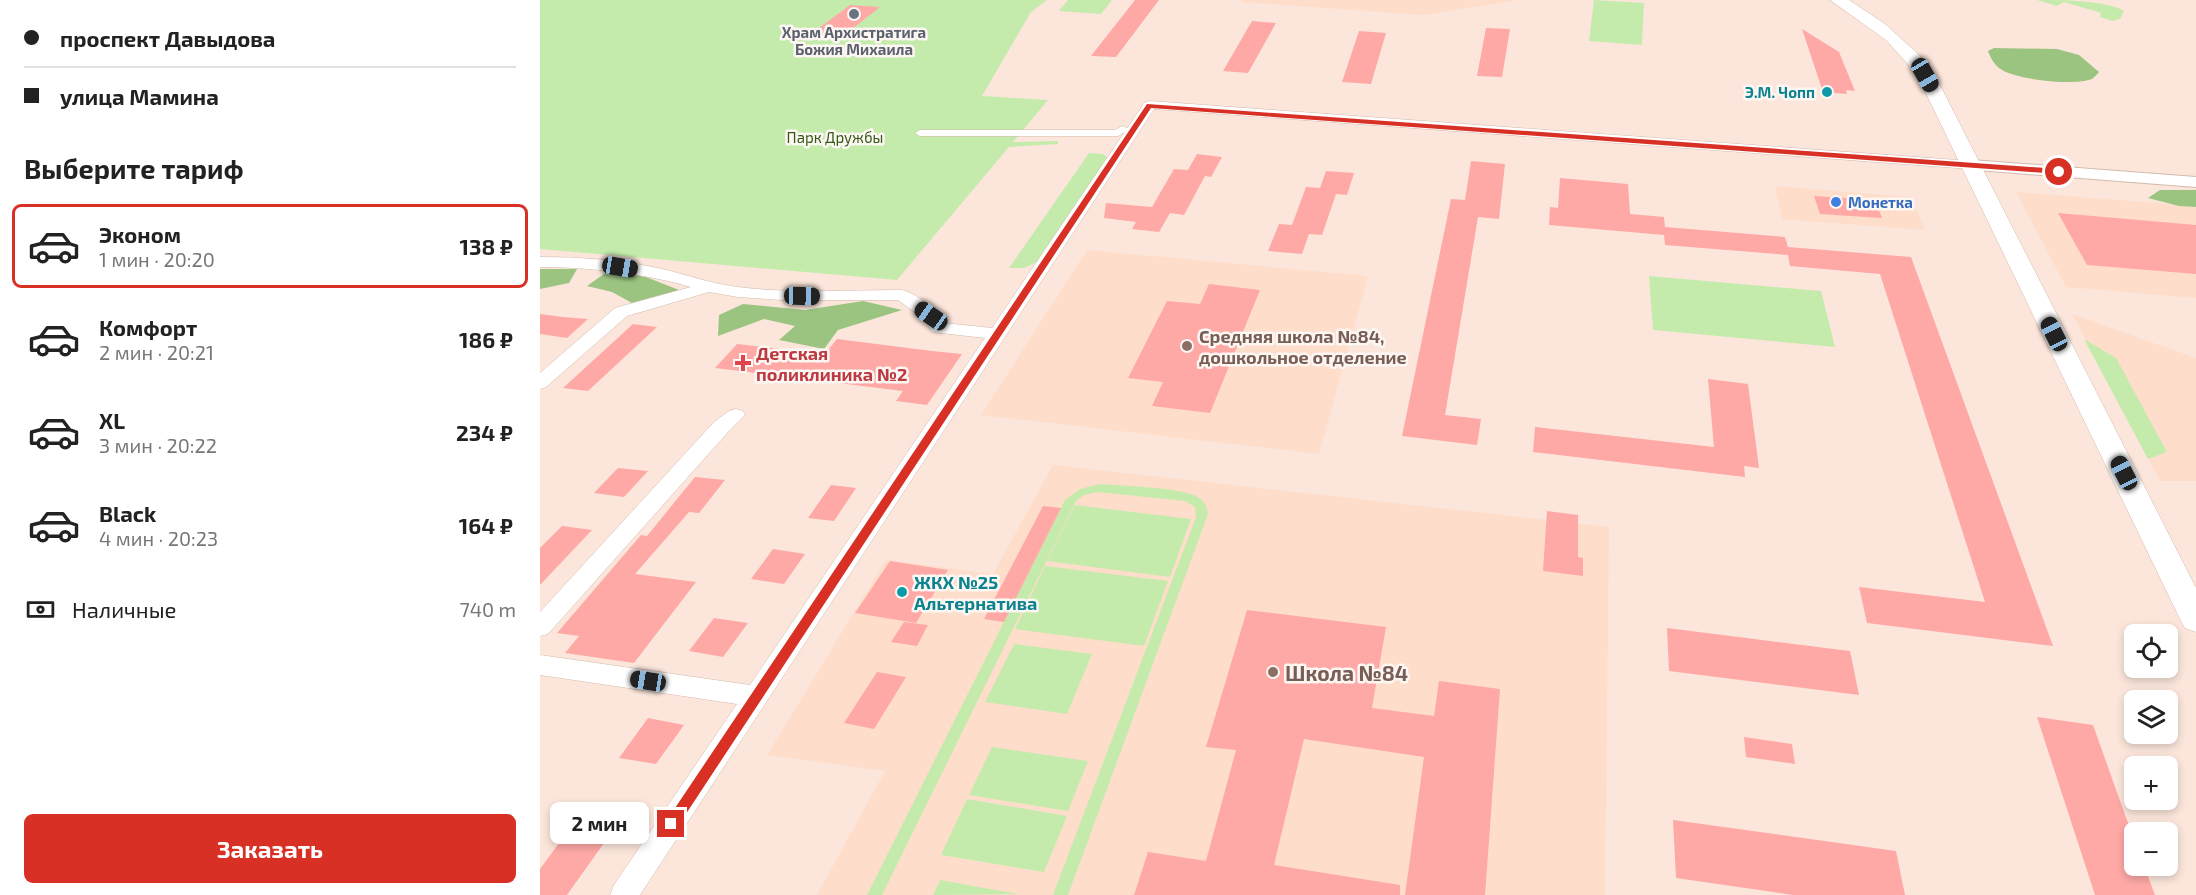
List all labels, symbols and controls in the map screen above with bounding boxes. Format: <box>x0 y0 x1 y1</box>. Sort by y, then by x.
marker: Храм Архистратига Божия Михаила <box>847 7 861 21</box>
place label: Храм Архистратига Божия Михаила <box>782 23 926 58</box>
text: проспект Давыдова <box>60 25 275 51</box>
car <box>1908 55 1942 95</box>
text: улица Мамина <box>60 83 219 109</box>
place label: Э.М. Чопп <box>1745 83 1815 101</box>
marker: Э.М. Чопп <box>1820 85 1834 99</box>
park label: Парк Дружбы <box>787 128 883 147</box>
text: Выберите тариф <box>24 152 244 184</box>
route start <box>2045 158 2072 185</box>
place label: Монетка <box>1848 193 1913 211</box>
marker: Монетка <box>1829 195 1843 209</box>
icon: car <box>27 219 81 273</box>
text: Эконом <box>99 221 181 247</box>
text: 138 ₽ <box>460 233 513 259</box>
text: 1 мин · 20:20 <box>99 247 215 271</box>
car <box>601 255 639 279</box>
car <box>784 287 820 305</box>
car <box>911 298 951 334</box>
icon: car <box>27 312 81 366</box>
text: Комфорт <box>99 314 197 340</box>
car <box>2038 314 2070 354</box>
place label: Средняя школа №84, дошкольное отделение <box>1199 325 1407 368</box>
text: 186 ₽ <box>459 326 513 352</box>
marker: Средняя школа №84, дошкольное отделение <box>1180 339 1194 353</box>
text: 2 мин · 20:21 <box>99 340 214 364</box>
place label: Детская поликлиника №2 <box>756 342 907 385</box>
marker: Детская поликлиника №2 <box>734 354 752 372</box>
icon: car <box>27 405 81 459</box>
text: XL <box>99 407 125 433</box>
text: 234 ₽ <box>456 419 513 445</box>
text: 3 мин · 20:22 <box>99 433 217 457</box>
car <box>2108 453 2140 493</box>
icon: car <box>27 498 81 552</box>
text: Black <box>99 500 156 526</box>
text: 164 ₽ <box>459 512 513 538</box>
text: 4 мин · 20:23 <box>99 526 218 550</box>
place label: ЖКХ №25 Альтернатива <box>914 571 1037 614</box>
marker: ЖКХ №25 Альтернатива <box>895 585 909 599</box>
icon: cash <box>24 593 57 626</box>
text: Наличные <box>72 596 176 622</box>
text: 740 m <box>459 597 516 621</box>
map controls <box>2124 624 2178 876</box>
button: locate <box>2124 624 2178 678</box>
place label: Школа №84 <box>1285 660 1408 685</box>
marker: Школа №84 <box>1266 665 1280 679</box>
car <box>629 669 667 693</box>
button: layers <box>2124 690 2178 744</box>
button: + <box>2124 756 2178 810</box>
callout: 2 мин <box>551 803 650 845</box>
route end <box>657 810 684 837</box>
text: 2 мин <box>572 811 627 835</box>
button: Заказать <box>24 814 516 883</box>
button: − <box>2124 822 2178 876</box>

